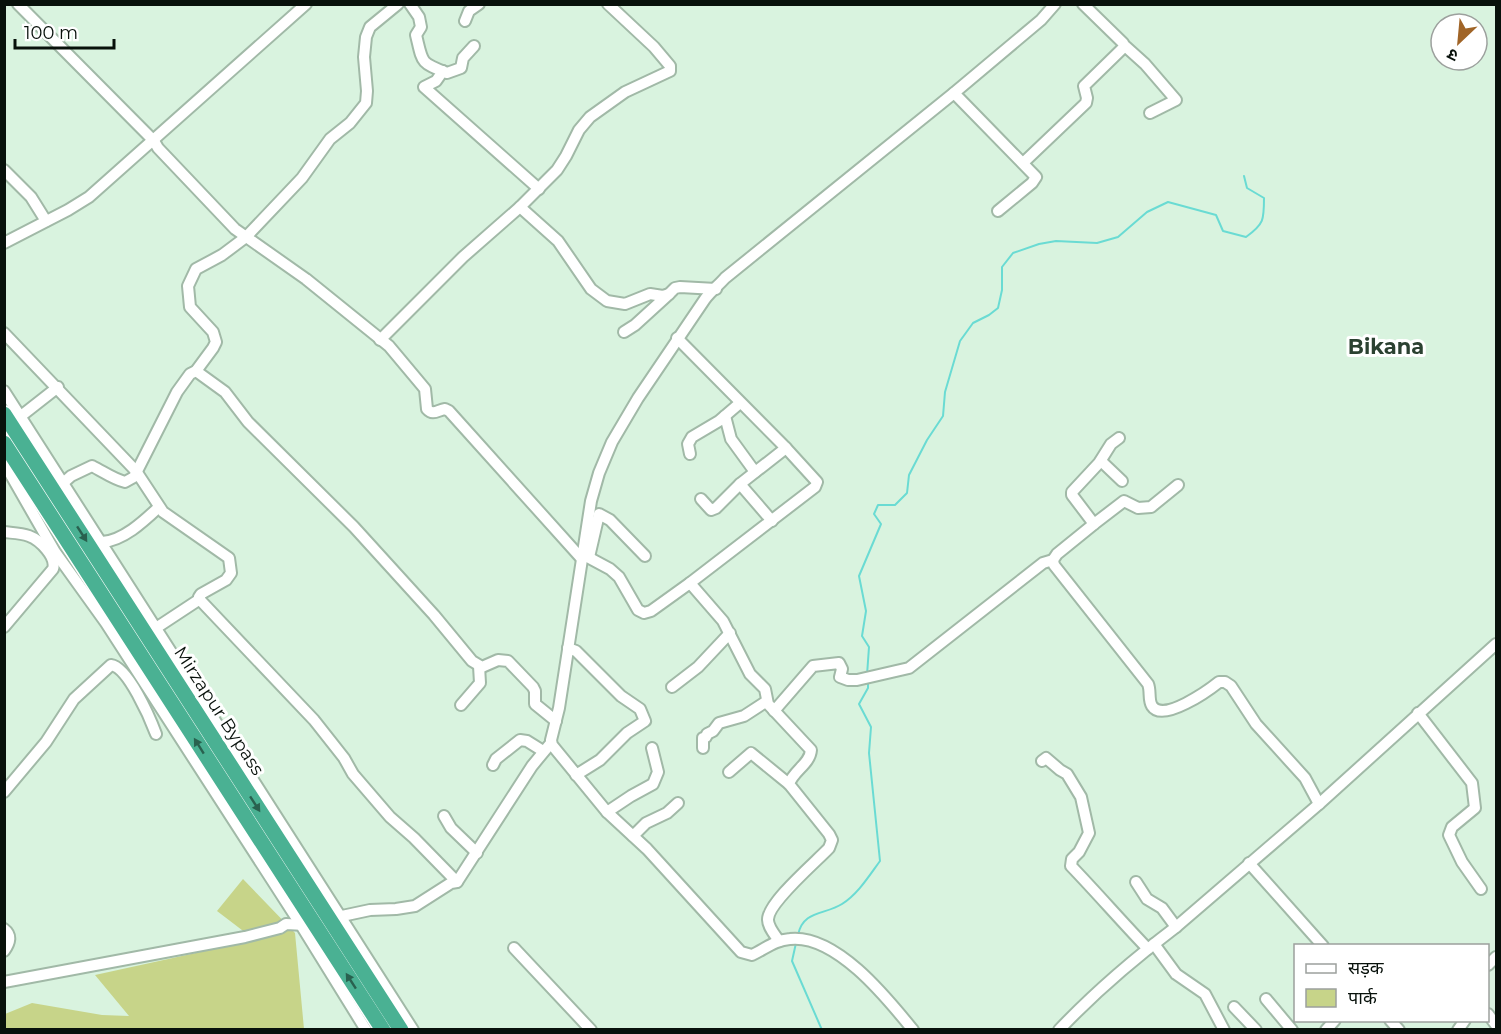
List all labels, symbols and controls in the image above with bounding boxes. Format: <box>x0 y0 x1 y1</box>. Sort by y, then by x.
scale bar <box>15 12 114 50</box>
north arrow <box>1429 12 1489 72</box>
text: 100 m <box>24 22 78 44</box>
text: उ <box>1444 44 1461 66</box>
district label: Bikana <box>1348 334 1424 359</box>
one-way arrow <box>76 526 87 542</box>
street label: Mirzapur Bypass <box>169 643 269 780</box>
one-way arrow <box>194 738 205 755</box>
one-way arrow <box>249 796 260 812</box>
legend <box>1294 944 1489 1022</box>
text: सड़क <box>1348 957 1385 979</box>
one-way arrow <box>345 973 357 989</box>
text: पार्क <box>1348 987 1378 1009</box>

